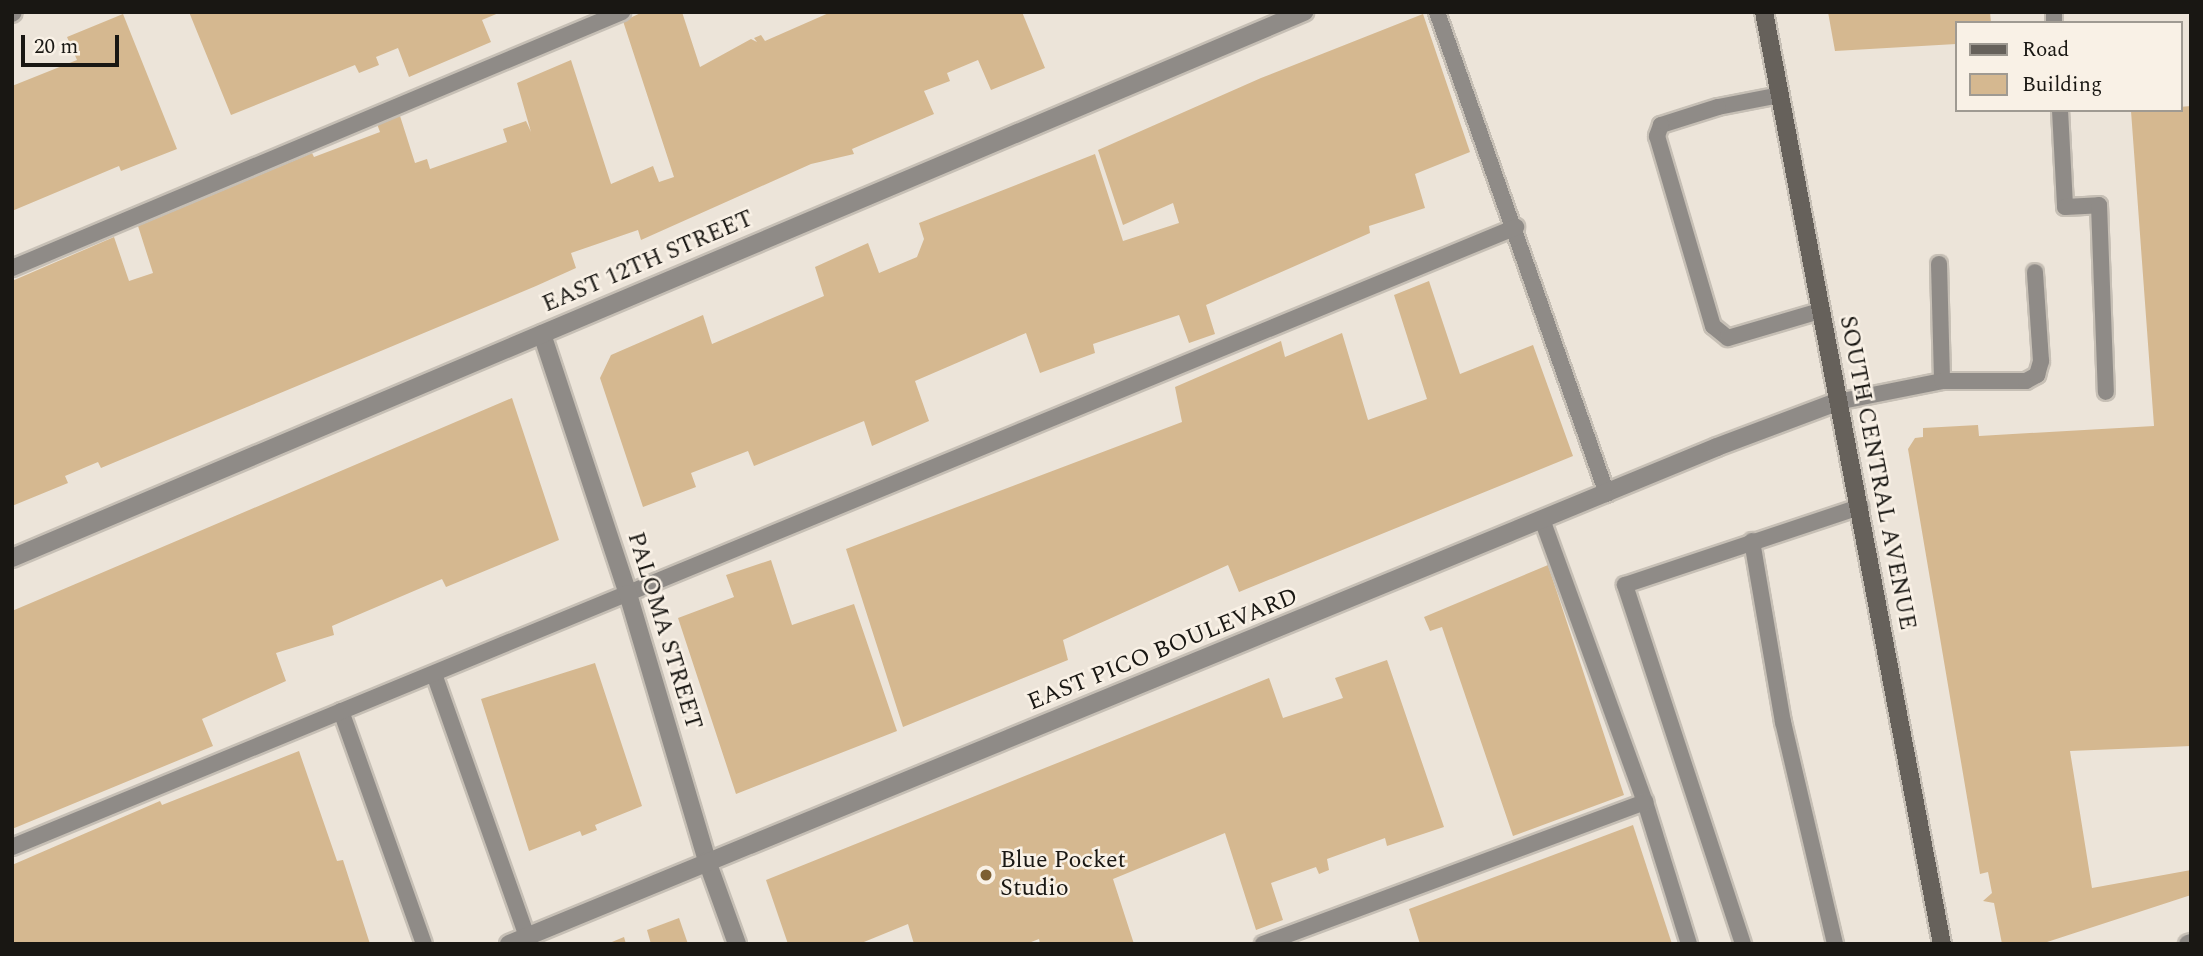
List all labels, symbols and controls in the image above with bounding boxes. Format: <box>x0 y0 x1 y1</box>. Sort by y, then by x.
scale bar <box>24 21 122 65</box>
legend <box>1954 21 2182 112</box>
text: 20 m <box>34 31 78 63</box>
text: Road <box>2022 34 2069 66</box>
text: Building <box>2022 69 2102 101</box>
street label: EAST 12TH STREET <box>538 205 758 319</box>
street label: SOUTH CENTRAL AVENUE <box>1832 313 1922 633</box>
street label: PALOMA STREET <box>620 529 708 733</box>
street label: EAST PICO BOULEVARD <box>1024 583 1302 717</box>
place label: Blue Pocket Studio <box>1000 847 1126 903</box>
marker: Blue Pocket Studio <box>978 867 994 883</box>

